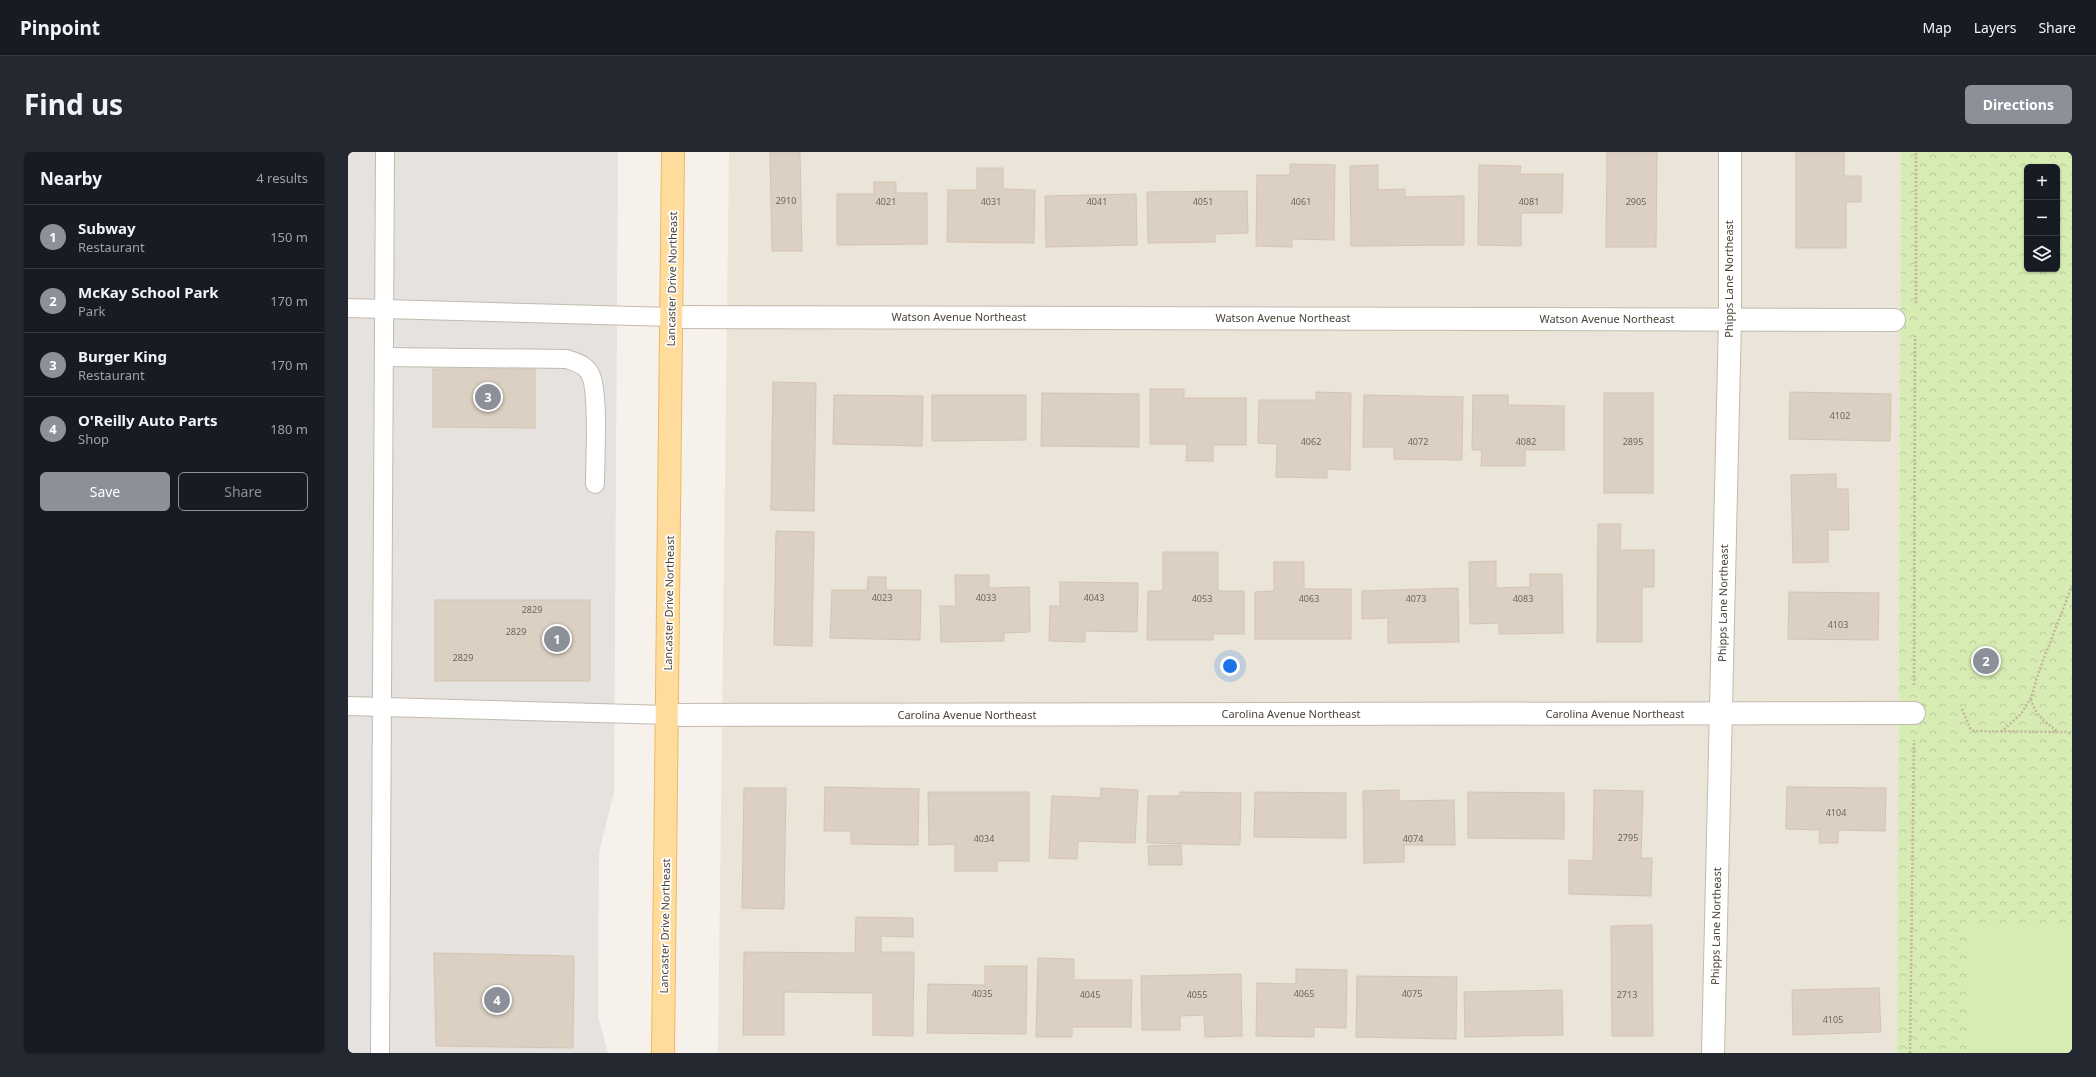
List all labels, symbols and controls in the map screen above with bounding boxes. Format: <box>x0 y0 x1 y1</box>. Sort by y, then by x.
text: Pinpoint <box>20 15 100 41</box>
text: Map <box>1923 18 1952 37</box>
text: Layers <box>1974 18 2016 37</box>
text: Share <box>2038 18 2076 37</box>
text: Find us <box>24 85 123 123</box>
button: Directions <box>1965 85 2072 124</box>
map controls <box>2024 164 2060 272</box>
button: + <box>2024 164 2060 200</box>
text: Nearby <box>40 167 102 190</box>
text: 4 results <box>256 169 308 187</box>
house number: 2910 <box>776 194 796 207</box>
house number: 4021 <box>876 195 896 208</box>
house number: 4031 <box>981 195 1001 208</box>
house number: 4041 <box>1087 195 1107 208</box>
house number: 4051 <box>1193 195 1213 208</box>
house number: 4061 <box>1291 195 1311 208</box>
house number: 4081 <box>1519 195 1539 208</box>
house number: 2905 <box>1626 195 1646 208</box>
button: − <box>2024 200 2060 236</box>
street label: Lancaster Drive Northeast <box>663 211 680 347</box>
text: Subway <box>78 218 136 238</box>
street label: Phipps Lane Northeast <box>1721 220 1736 338</box>
text: 1 <box>49 228 57 246</box>
text: 150 m <box>270 228 308 246</box>
button: layers <box>2024 236 2060 272</box>
text: Restaurant <box>78 238 145 256</box>
text: McKay School Park <box>78 282 218 302</box>
text: 2 <box>49 292 57 310</box>
text: 170 m <box>270 292 308 310</box>
text: Park <box>78 302 105 320</box>
street label: Watson Avenue Northeast <box>891 309 1027 324</box>
street label: Watson Avenue Northeast <box>1215 310 1351 325</box>
street label: Watson Avenue Northeast <box>1539 311 1675 326</box>
text: Burger King <box>78 346 167 366</box>
text: 3 <box>49 356 57 374</box>
text: 170 m <box>270 356 308 374</box>
text: Restaurant <box>78 366 145 384</box>
pin: 3 <box>475 382 501 412</box>
house number: 4102 <box>1830 409 1850 422</box>
text: O'Reilly Auto Parts <box>78 410 218 430</box>
text: 4 <box>49 420 57 438</box>
text: 180 m <box>270 420 308 438</box>
text: Shop <box>78 430 109 448</box>
house number: 4062 <box>1301 435 1321 448</box>
house number: 4072 <box>1408 435 1428 448</box>
house number: 4082 <box>1516 435 1536 448</box>
house number: 2895 <box>1623 435 1643 448</box>
button: Save <box>40 472 170 511</box>
button: Share <box>178 472 308 511</box>
street label: Lancaster Drive Northeast <box>660 535 677 671</box>
street label: Phipps Lane Northeast <box>1714 544 1731 662</box>
house number: 4023 <box>872 591 892 604</box>
house number: 4033 <box>976 591 996 604</box>
house number: 4043 <box>1084 591 1104 604</box>
house number: 4053 <box>1192 592 1212 605</box>
house number: 4063 <box>1299 592 1319 605</box>
house number: 4073 <box>1406 592 1426 605</box>
house number: 4083 <box>1513 592 1533 605</box>
house number: 2829 <box>522 603 542 616</box>
house number: 4103 <box>1828 618 1848 631</box>
pin: 1 <box>544 624 570 654</box>
house number: 2829 <box>506 625 526 638</box>
pin: 2 <box>1973 646 1999 676</box>
house number: 2829 <box>453 651 473 664</box>
your location <box>1220 656 1240 676</box>
street label: Carolina Avenue Northeast <box>1221 706 1361 721</box>
street label: Carolina Avenue Northeast <box>1545 706 1685 721</box>
street label: Carolina Avenue Northeast <box>897 707 1037 722</box>
house number: 4104 <box>1826 806 1846 819</box>
house number: 2795 <box>1618 831 1638 844</box>
house number: 4034 <box>974 832 994 845</box>
house number: 4074 <box>1403 832 1423 845</box>
street label: Lancaster Drive Northeast <box>656 858 673 994</box>
street label: Phipps Lane Northeast <box>1707 867 1724 985</box>
pin: 4 <box>484 985 510 1015</box>
house number: 4035 <box>972 987 992 1000</box>
house number: 4065 <box>1294 987 1314 1000</box>
house number: 4075 <box>1402 987 1422 1000</box>
house number: 4045 <box>1080 988 1100 1001</box>
house number: 4055 <box>1187 988 1207 1001</box>
house number: 2713 <box>1617 988 1637 1001</box>
house number: 4105 <box>1823 1013 1843 1026</box>

